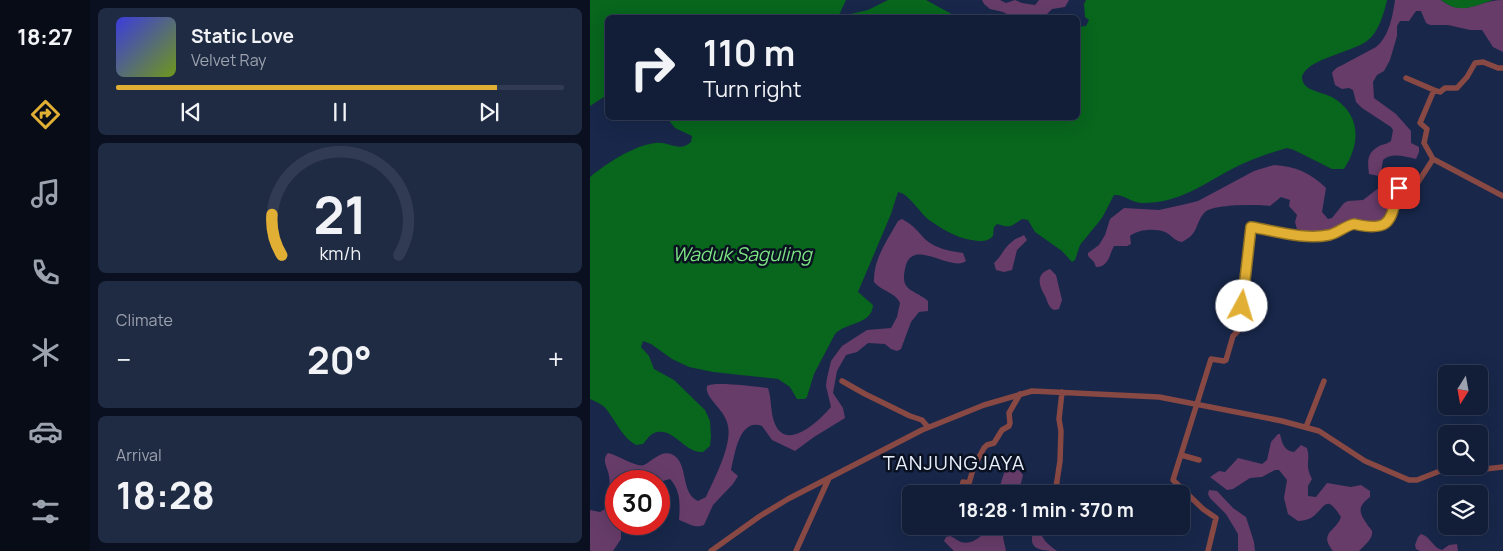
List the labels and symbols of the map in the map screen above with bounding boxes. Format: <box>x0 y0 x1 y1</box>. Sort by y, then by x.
pin <box>1378 167 1420 209</box>
water label: Waduk Saguling <box>672 241 813 267</box>
position arrow <box>1215 279 1267 331</box>
north arrow <box>1438 365 1488 415</box>
district label: TANJUNGJAYA <box>883 449 1025 476</box>
speed limit sign: 30 <box>605 470 670 535</box>

